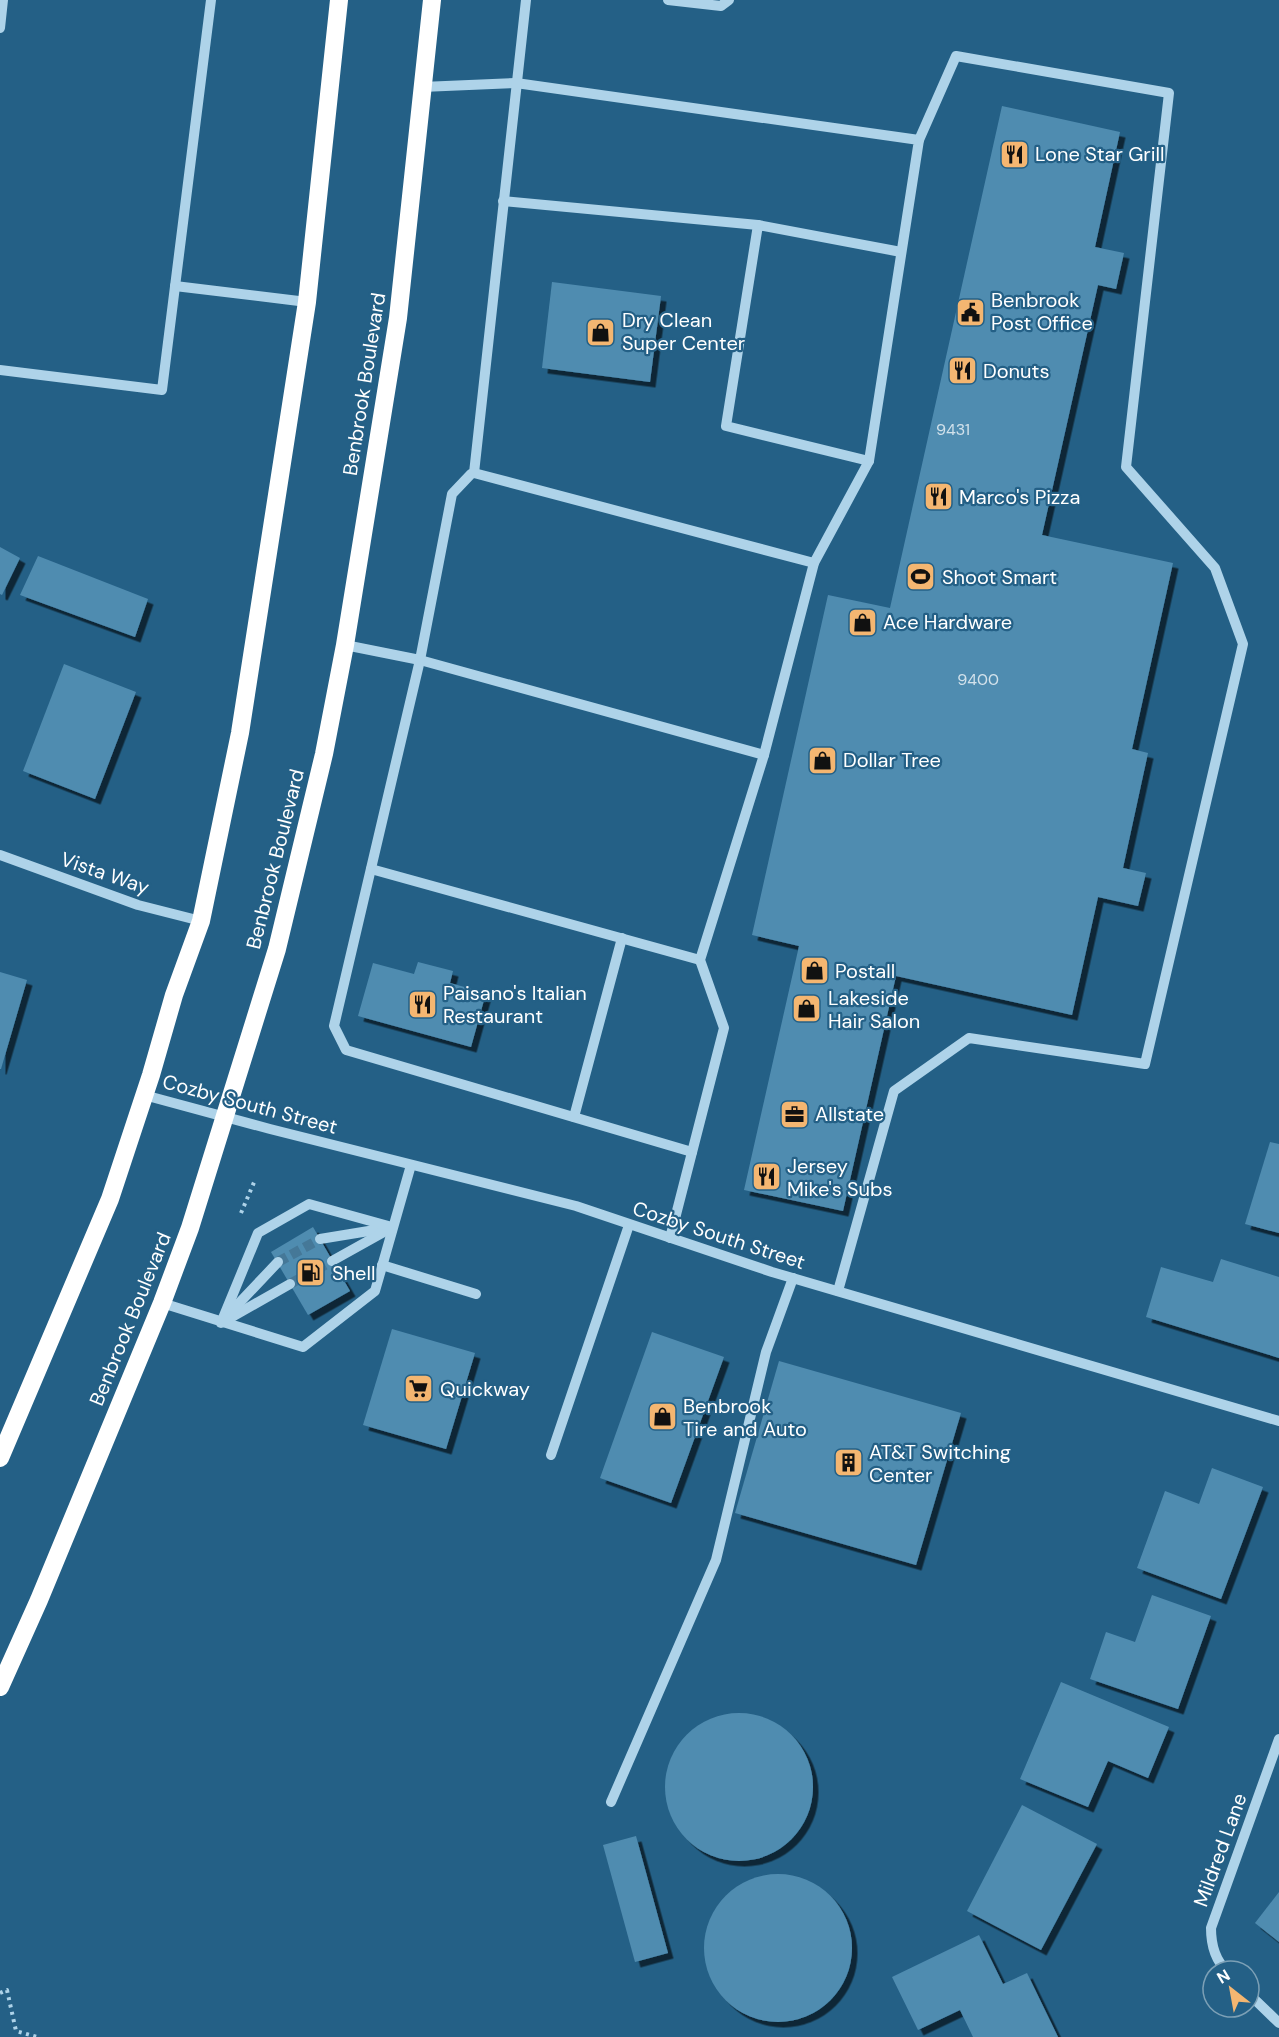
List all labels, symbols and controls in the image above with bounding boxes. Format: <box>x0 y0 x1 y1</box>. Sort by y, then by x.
restaurant icon: Lone Star Grill <box>998 138 1030 170</box>
place label: Lone Star Grill <box>1035 141 1164 167</box>
place label: Benbrook Post Office <box>991 287 1093 336</box>
street label: Benbrook Boulevard <box>337 291 391 477</box>
public building icon: Benbrook Post Office <box>954 296 986 328</box>
place label: Dry Clean Super Center <box>622 307 745 356</box>
shop icon: Dry Clean Super Center <box>585 316 617 348</box>
restaurant icon: Donuts <box>946 355 978 387</box>
place label: Donuts <box>983 358 1049 384</box>
house number: 9431 <box>936 419 970 440</box>
restaurant icon: Marco's Pizza <box>922 481 954 513</box>
place label: Marco's Pizza <box>959 484 1080 510</box>
sports icon: Shoot Smart <box>905 561 937 593</box>
place label: Shoot Smart <box>942 564 1057 590</box>
shop icon: Ace Hardware <box>846 606 878 638</box>
place label: Ace Hardware <box>883 609 1012 635</box>
house number: 9400 <box>957 669 999 690</box>
shop icon: Dollar Tree <box>806 744 838 776</box>
place label: Dollar Tree <box>843 747 941 773</box>
street label: Benbrook Boulevard <box>240 766 310 952</box>
street label: Vista Way <box>57 846 153 900</box>
shop icon: Postall <box>798 955 830 987</box>
place label: Postall <box>835 958 895 984</box>
place label: Paisano's Italian Restaurant <box>443 980 587 1029</box>
place label: Lakeside Hair Salon <box>828 985 920 1034</box>
restaurant icon: Paisano's Italian Restaurant <box>406 988 438 1020</box>
shop icon: Lakeside Hair Salon <box>791 993 823 1025</box>
street label: Cozby South Street <box>160 1068 340 1140</box>
office icon: Allstate <box>778 1098 810 1130</box>
place label: Allstate <box>815 1101 884 1127</box>
place label: Jersey Mike's Subs <box>787 1153 893 1202</box>
restaurant icon: Jersey Mike's Subs <box>750 1161 782 1193</box>
street label: Cozby South Street <box>629 1195 809 1275</box>
street label: Benbrook Boulevard <box>83 1228 177 1410</box>
fuel station icon: Shell <box>295 1257 327 1289</box>
place label: Shell <box>332 1260 375 1286</box>
supermarket icon: Quickway <box>403 1373 435 1405</box>
place label: Quickway <box>440 1376 530 1402</box>
place label: Benbrook Tire and Auto <box>683 1393 807 1442</box>
shop icon: Benbrook Tire and Auto <box>646 1401 678 1433</box>
place label: AT&T Switching Center <box>869 1439 1011 1488</box>
building icon: AT&T Switching Center <box>832 1447 864 1479</box>
street label: Mildred Lane <box>1187 1790 1253 1910</box>
north arrow <box>1201 1959 1261 2019</box>
text: N <box>1213 1965 1234 1989</box>

